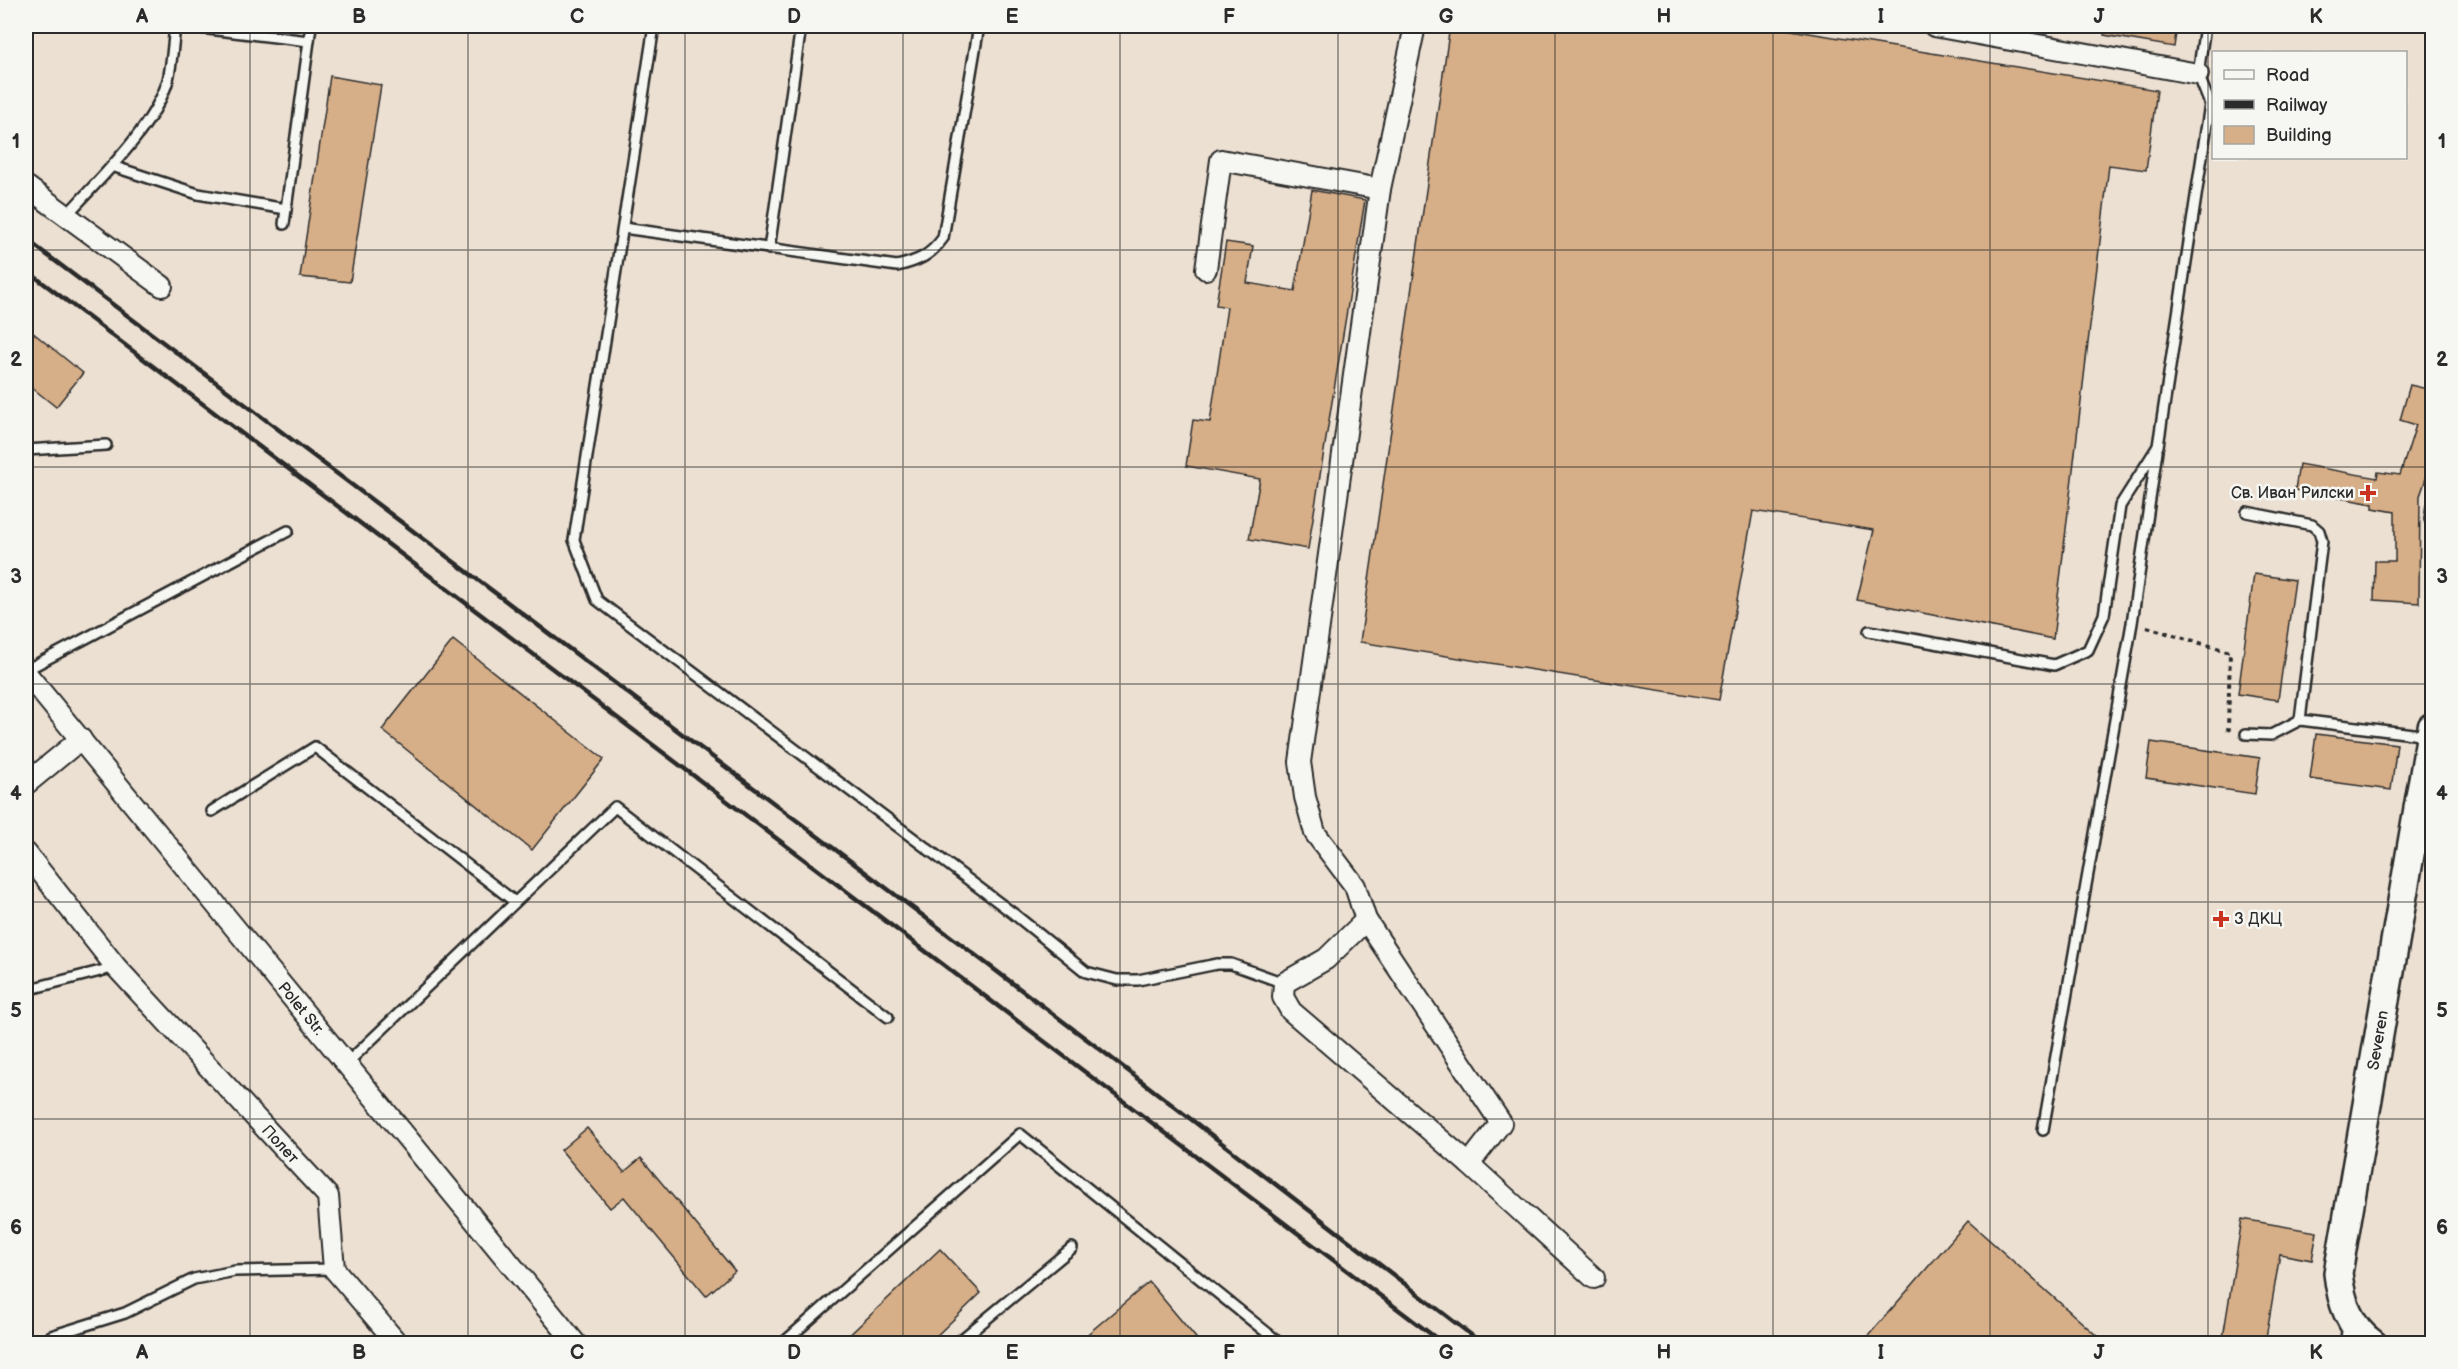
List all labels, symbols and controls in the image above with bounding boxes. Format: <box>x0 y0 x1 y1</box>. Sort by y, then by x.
text: A <box>135 5 149 29</box>
text: B <box>352 5 366 29</box>
text: C <box>570 5 584 29</box>
text: D <box>787 5 801 29</box>
text: E <box>1006 5 1019 29</box>
text: F <box>1223 5 1235 29</box>
text: G <box>1439 5 1454 29</box>
text: H <box>1657 5 1671 29</box>
text: I <box>1878 5 1884 29</box>
text: J <box>2094 5 2106 29</box>
text: K <box>2309 5 2323 29</box>
legend <box>2212 51 2407 159</box>
text: Road <box>2266 65 2310 86</box>
text: Railway <box>2266 95 2328 116</box>
text: Building <box>2266 125 2332 146</box>
text: 1 <box>12 130 20 154</box>
text: 1 <box>2438 130 2446 154</box>
text: 2 <box>10 348 22 372</box>
text: 2 <box>2436 348 2448 372</box>
place label: Св. Иван Рилски <box>2231 484 2354 503</box>
marker: Св. Иван Рилски <box>2359 484 2377 502</box>
text: 3 <box>10 565 22 589</box>
text: 3 <box>2436 565 2448 589</box>
text: 4 <box>10 782 22 806</box>
text: 4 <box>2436 782 2448 806</box>
marker: 3 ДКЦ <box>2212 910 2230 928</box>
place label: 3 ДКЦ <box>2234 910 2283 929</box>
street label: Polet Str. <box>274 978 328 1039</box>
text: 5 <box>10 999 22 1023</box>
text: 5 <box>2436 999 2448 1023</box>
street label: Severen <box>2364 1009 2393 1071</box>
street label: Полет <box>258 1121 303 1168</box>
text: 6 <box>10 1216 22 1240</box>
text: 6 <box>2436 1216 2448 1240</box>
text: A <box>135 1341 149 1365</box>
text: B <box>352 1341 366 1365</box>
text: C <box>570 1341 584 1365</box>
text: D <box>787 1341 801 1365</box>
text: E <box>1006 1341 1019 1365</box>
text: F <box>1223 1341 1235 1365</box>
text: G <box>1439 1341 1454 1365</box>
text: H <box>1657 1341 1671 1365</box>
text: I <box>1878 1341 1884 1365</box>
text: J <box>2094 1341 2106 1365</box>
text: K <box>2309 1341 2323 1365</box>

